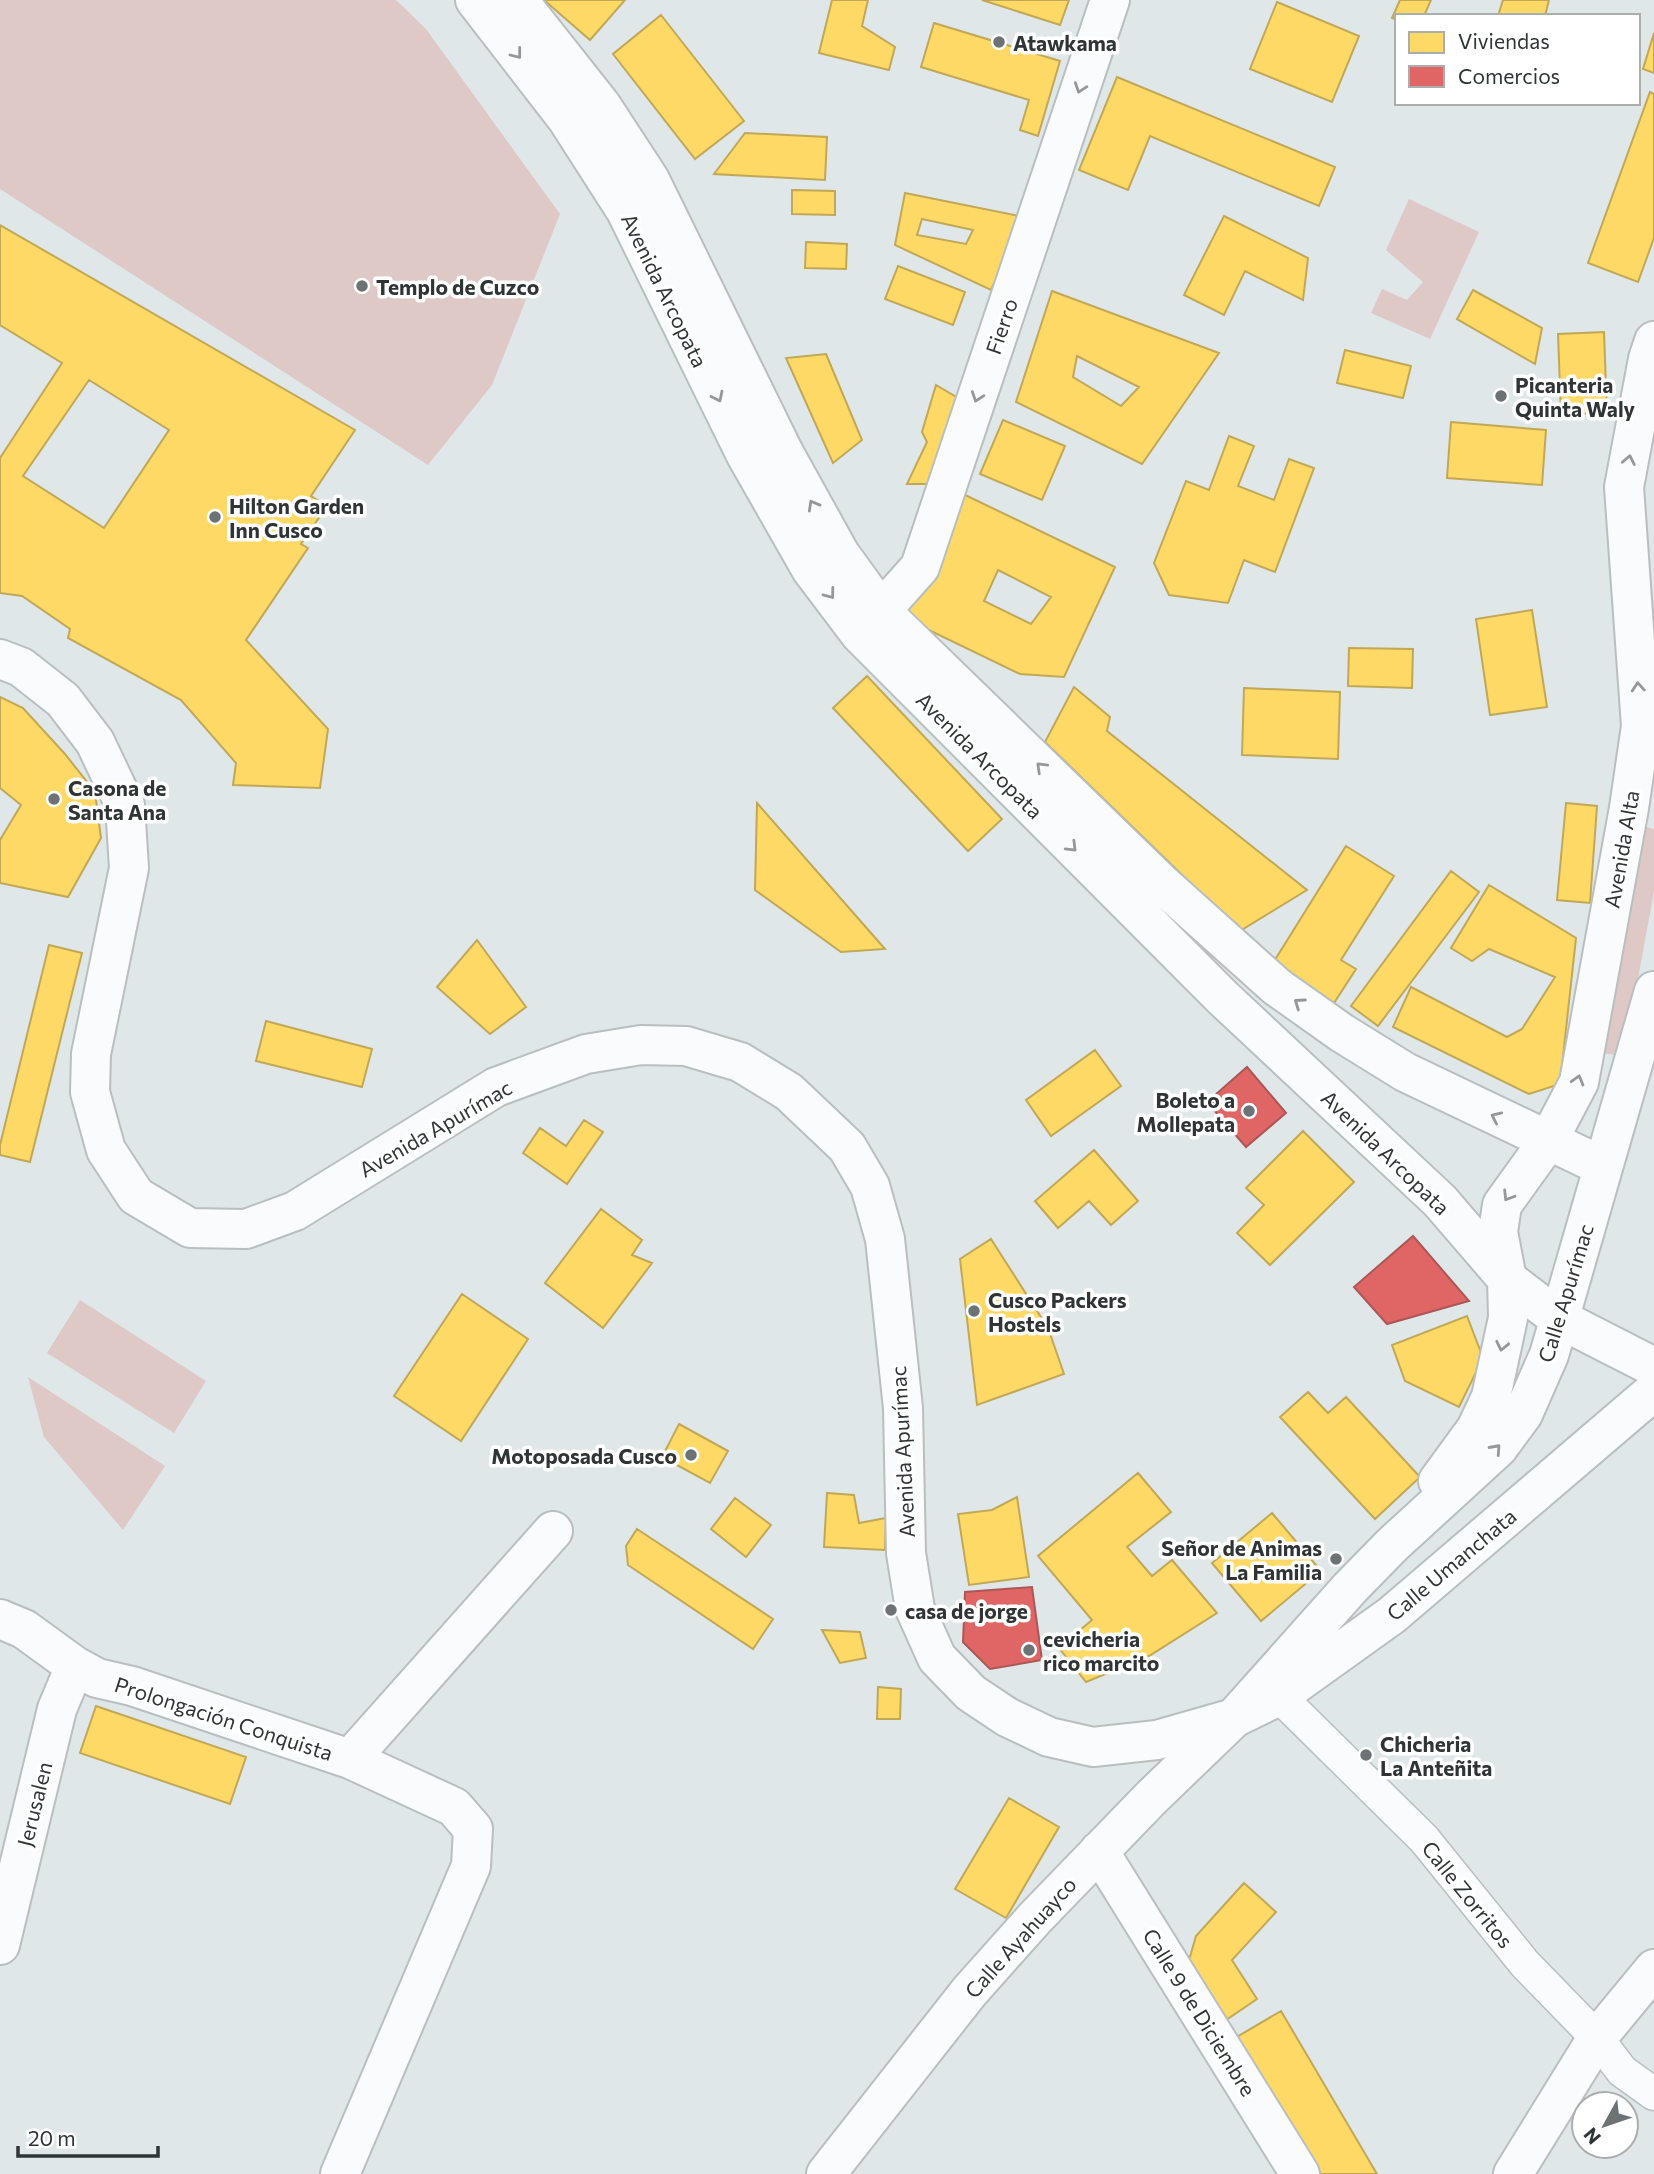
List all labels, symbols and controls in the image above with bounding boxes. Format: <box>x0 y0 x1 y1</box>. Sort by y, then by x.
legend <box>1395 14 1640 105</box>
text: Viviendas <box>1458 28 1550 53</box>
place label: Atawkama <box>1013 30 1117 55</box>
marker: Atawkama <box>991 34 1007 50</box>
one-way arrow <box>508 46 521 59</box>
text: Comercios <box>1458 63 1560 88</box>
one-way arrow <box>1074 81 1088 94</box>
street label: Avenida Arcopata <box>617 209 713 371</box>
place label: Templo de Cuzco <box>376 274 539 299</box>
marker: Templo de Cuzco <box>354 278 370 294</box>
street label: Fierro <box>980 295 1022 357</box>
place label: Picanteria Quinta Waly <box>1515 372 1636 421</box>
marker: Picanteria Quinta Waly <box>1493 388 1509 404</box>
one-way arrow <box>709 390 723 402</box>
one-way arrow <box>971 390 985 402</box>
one-way arrow <box>1621 454 1636 466</box>
place label: Hilton Garden Inn Cusco <box>229 493 364 542</box>
one-way arrow <box>808 500 821 512</box>
marker: Hilton Garden Inn Cusco <box>207 509 223 525</box>
one-way arrow <box>822 587 834 599</box>
one-way arrow <box>1631 681 1646 692</box>
street label: Avenida Arcopata <box>912 687 1048 823</box>
one-way arrow <box>1036 762 1049 775</box>
place label: Casona de Santa Ana <box>68 775 166 824</box>
street label: Avenida Alta <box>1598 788 1644 910</box>
marker: Casona de Santa Ana <box>46 791 62 807</box>
one-way arrow <box>1064 838 1077 851</box>
one-way arrow <box>1294 999 1307 1011</box>
street label: Avenida Apurímac <box>354 1074 516 1182</box>
one-way arrow <box>1570 1074 1585 1086</box>
street label: Avenida Arcopata <box>1317 1085 1455 1219</box>
place label: Boleto a Mollepata <box>1136 1087 1235 1136</box>
marker: Boleto a Mollepata <box>1241 1103 1257 1119</box>
one-way arrow <box>1490 1111 1503 1125</box>
one-way arrow <box>1504 1188 1517 1201</box>
street label: Calle Apurímac <box>1532 1221 1598 1365</box>
place label: Cusco Packers Hostels <box>988 1287 1127 1336</box>
marker: Cusco Packers Hostels <box>966 1303 982 1319</box>
one-way arrow <box>1495 1340 1510 1352</box>
street label: Avenida Apurímac <box>885 1366 919 1538</box>
place label: Motoposada Cusco <box>491 1443 677 1468</box>
one-way arrow <box>1488 1444 1500 1457</box>
marker: Motoposada Cusco <box>683 1447 699 1463</box>
street label: Calle Umanchata <box>1381 1503 1521 1625</box>
place label: Señor de Animas La Familia <box>1161 1535 1322 1584</box>
marker: Señor de Animas La Familia <box>1328 1551 1344 1567</box>
place label: casa de jorge <box>905 1598 1028 1623</box>
marker: casa de jorge <box>883 1602 899 1618</box>
place label: cevicheria rico marcito <box>1043 1626 1159 1675</box>
marker: cevicheria rico marcito <box>1021 1642 1037 1658</box>
street label: Prolongación Conquista <box>112 1671 336 1765</box>
place label: Chicheria La Anteñita <box>1380 1731 1492 1780</box>
marker: Chicheria La Anteñita <box>1358 1747 1374 1763</box>
street label: Jerusalen <box>11 1759 57 1849</box>
street label: Calle Zorritos <box>1417 1835 1519 1953</box>
street label: Calle Ayahuayco <box>959 1871 1081 2003</box>
street label: Calle 9 de Diciembre <box>1138 1924 1262 2100</box>
north arrow <box>1570 2090 1640 2160</box>
scale bar <box>18 2114 158 2158</box>
text: N <box>1578 2123 1605 2149</box>
text: 20 m <box>28 2125 76 2150</box>

